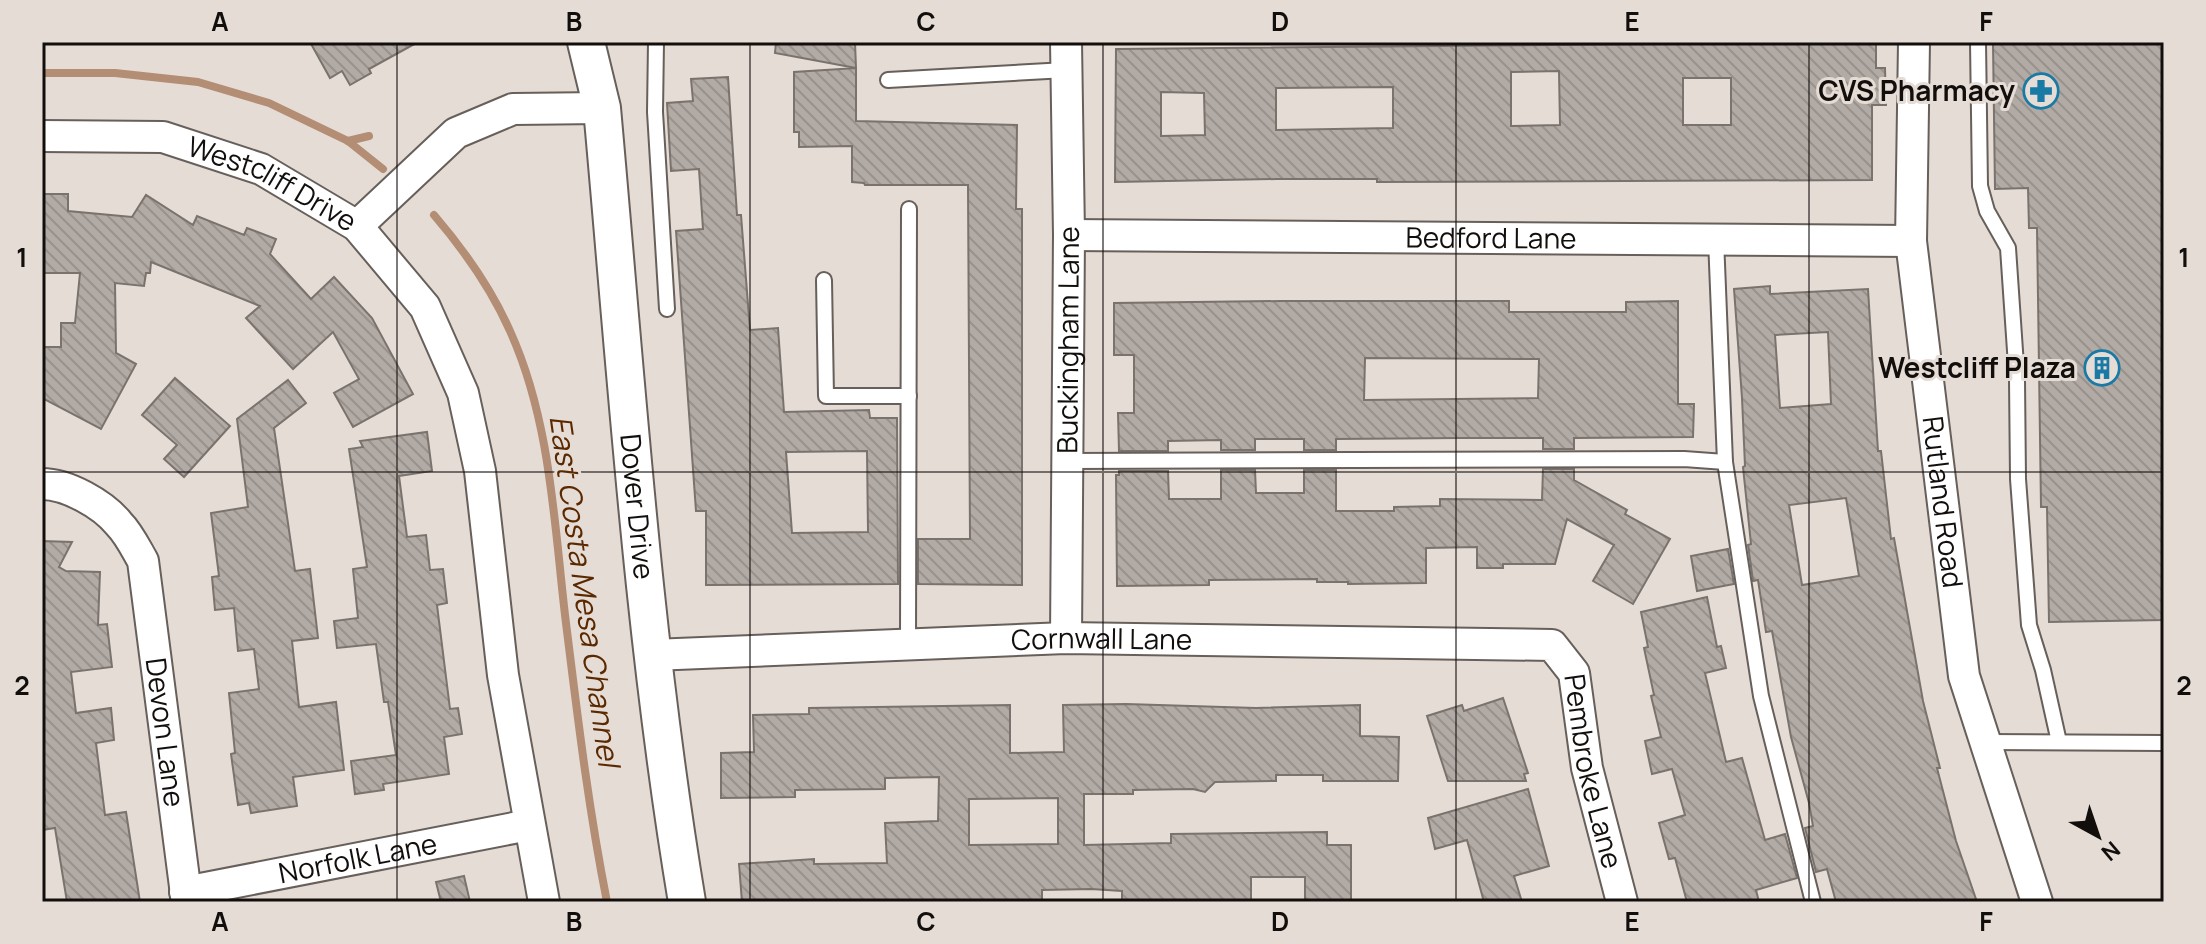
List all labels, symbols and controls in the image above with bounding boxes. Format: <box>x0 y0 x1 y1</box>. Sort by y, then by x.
text: A <box>211 3 229 39</box>
text: B <box>566 3 582 39</box>
text: C <box>916 3 936 39</box>
text: D <box>1271 3 1289 39</box>
text: E <box>1624 3 1640 39</box>
text: F <box>1979 3 1993 39</box>
place label: CVS Pharmacy <box>1818 71 2015 109</box>
pharmacy icon: CVS Pharmacy <box>2022 72 2060 110</box>
street label: Westcliff Drive <box>183 126 364 240</box>
street label: Bedford Lane <box>1405 217 1577 257</box>
street label: Buckingham Lane <box>1047 226 1087 454</box>
text: 1 <box>16 239 28 275</box>
text: 1 <box>2178 239 2190 275</box>
place label: Westcliff Plaza <box>1878 348 2076 386</box>
building icon: Westcliff Plaza <box>2083 349 2121 387</box>
water label: East Costa Mesa Channel <box>541 413 631 773</box>
street label: Rutland Road <box>1914 414 1973 590</box>
street label: Dover Drive <box>612 432 664 581</box>
street label: Cornwall Lane <box>1010 618 1192 658</box>
street label: Devon Lane <box>138 656 195 809</box>
text: 2 <box>14 667 30 703</box>
text: 2 <box>2176 667 2192 703</box>
street label: Pembroke Lane <box>1556 671 1632 872</box>
north arrow <box>2058 796 2138 876</box>
street label: Norfolk Lane <box>275 823 440 891</box>
text: N <box>2095 835 2127 868</box>
text: A <box>211 903 229 939</box>
text: B <box>566 903 582 939</box>
text: C <box>916 903 936 939</box>
text: D <box>1271 903 1289 939</box>
text: E <box>1624 903 1640 939</box>
text: F <box>1979 903 1993 939</box>

